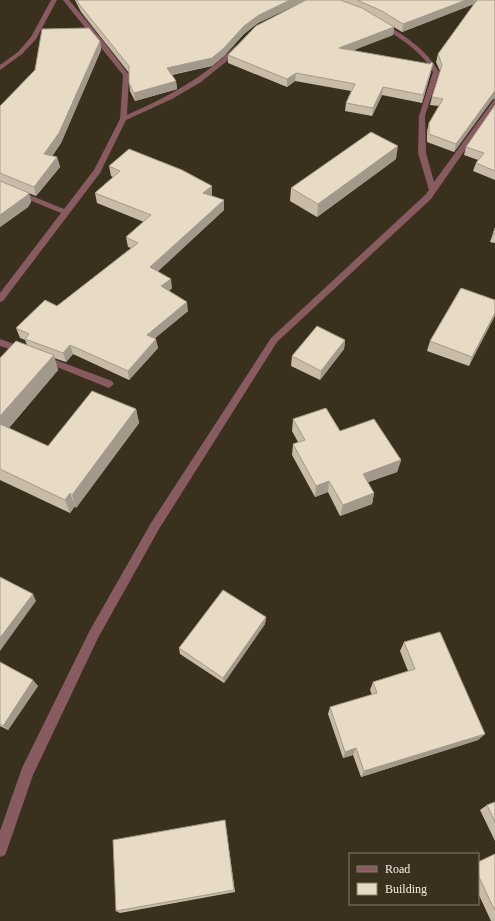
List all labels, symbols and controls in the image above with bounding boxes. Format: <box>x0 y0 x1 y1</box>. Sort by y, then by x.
legend <box>349 853 479 905</box>
text: Road <box>385 862 410 876</box>
text: Building <box>385 882 427 896</box>

